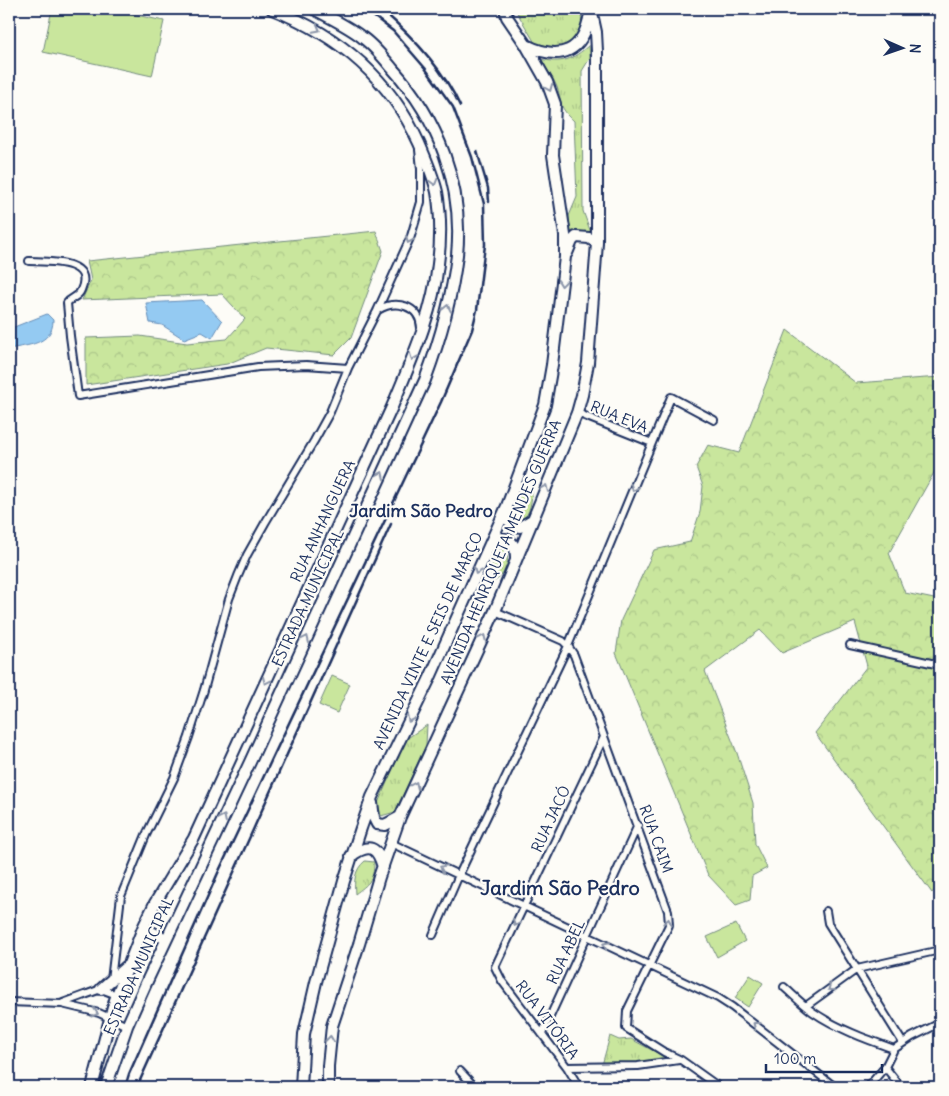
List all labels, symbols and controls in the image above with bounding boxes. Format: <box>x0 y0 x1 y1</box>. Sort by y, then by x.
north arrow <box>876 22 926 72</box>
one-way arrow <box>311 23 320 33</box>
text: N <box>906 43 924 54</box>
one-way arrow <box>543 83 553 92</box>
one-way arrow <box>428 177 439 186</box>
one-way arrow <box>405 235 416 244</box>
one-way arrow <box>557 279 568 287</box>
one-way arrow <box>441 304 452 313</box>
one-way arrow <box>408 352 419 361</box>
street label: RUA EVA <box>588 396 651 437</box>
street label: AVENIDA HENRIQUETA MENDES GUERRA <box>436 416 565 687</box>
street label: RUA ANHANGUERA <box>286 456 359 585</box>
one-way arrow <box>375 471 385 480</box>
one-way arrow <box>629 483 640 492</box>
one-way arrow <box>539 484 550 493</box>
district label: Jardim São Pedro <box>349 499 493 522</box>
street label: ESTRADA MUNICIPAL <box>267 526 348 670</box>
street label: AVENIDA VINTE E SEIS DE MARÇO <box>369 529 486 753</box>
one-way arrow <box>473 566 484 575</box>
one-way arrow <box>477 634 487 643</box>
one-way arrow <box>300 635 310 644</box>
one-way arrow <box>262 676 273 685</box>
one-way arrow <box>406 714 416 723</box>
one-way arrow <box>408 781 419 790</box>
street label: RUA JACÓ <box>526 782 574 855</box>
street label: RUA CAIM <box>635 802 678 876</box>
one-way arrow <box>217 814 227 823</box>
one-way arrow <box>439 863 448 874</box>
district label: Jardim São Pedro <box>480 875 640 900</box>
street label: ESTRADA MUNICIPAL <box>99 894 178 1038</box>
street label: RUA ABEL <box>542 916 589 987</box>
one-way arrow <box>511 918 522 927</box>
one-way arrow <box>662 918 672 927</box>
one-way arrow <box>602 941 611 951</box>
street label: RUA VITÓRIA <box>512 976 584 1063</box>
one-way arrow <box>827 982 837 991</box>
one-way arrow <box>91 1007 99 1017</box>
one-way arrow <box>752 1022 762 1031</box>
one-way arrow <box>324 1034 335 1042</box>
scale bar <box>766 1041 883 1073</box>
text: 100 m <box>774 1049 816 1068</box>

